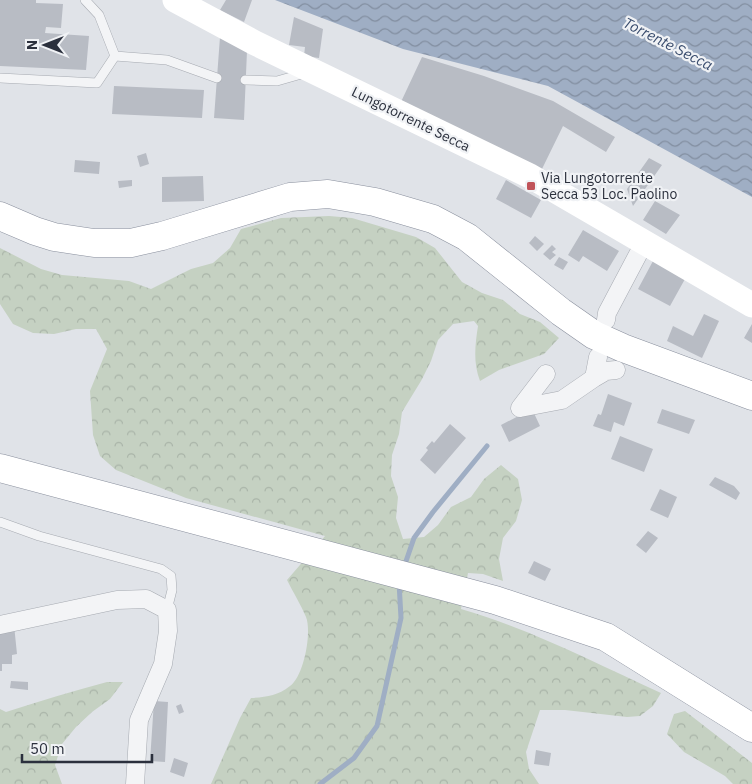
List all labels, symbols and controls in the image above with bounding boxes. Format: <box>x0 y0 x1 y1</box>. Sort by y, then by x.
water label: Torrente Secca <box>620 13 716 74</box>
north arrow <box>20 20 70 70</box>
text: N <box>23 40 41 50</box>
street label: Lungotorrente Secca <box>349 82 474 156</box>
place label: Via Lungotorrente Secca 53 Loc. Paolino <box>541 169 677 203</box>
marker: Via Lungotorrente Secca 53 Loc. Paolino <box>525 180 537 192</box>
scale bar <box>22 732 152 764</box>
text: 50 m <box>30 739 65 758</box>

